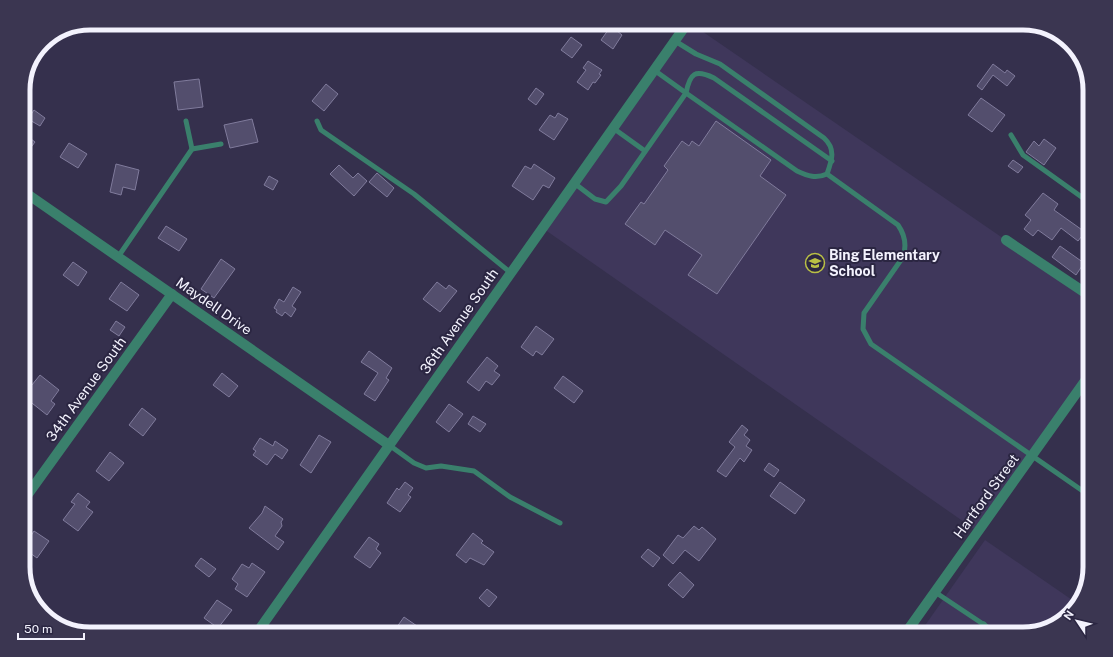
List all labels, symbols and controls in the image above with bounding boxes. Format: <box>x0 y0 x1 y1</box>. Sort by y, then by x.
place label: Bing Elementary School <box>829 247 940 279</box>
school or university icon: Bing Elementary School <box>804 252 826 274</box>
street label: 36th Avenue South <box>417 265 501 377</box>
street label: Maydell Drive <box>173 274 255 338</box>
street label: 34th Avenue South <box>43 334 129 444</box>
street label: Hartford Street <box>950 451 1022 541</box>
north arrow <box>1057 601 1097 641</box>
text: N <box>1061 608 1076 622</box>
scale bar <box>18 615 84 641</box>
text: 50 m <box>24 622 52 636</box>

